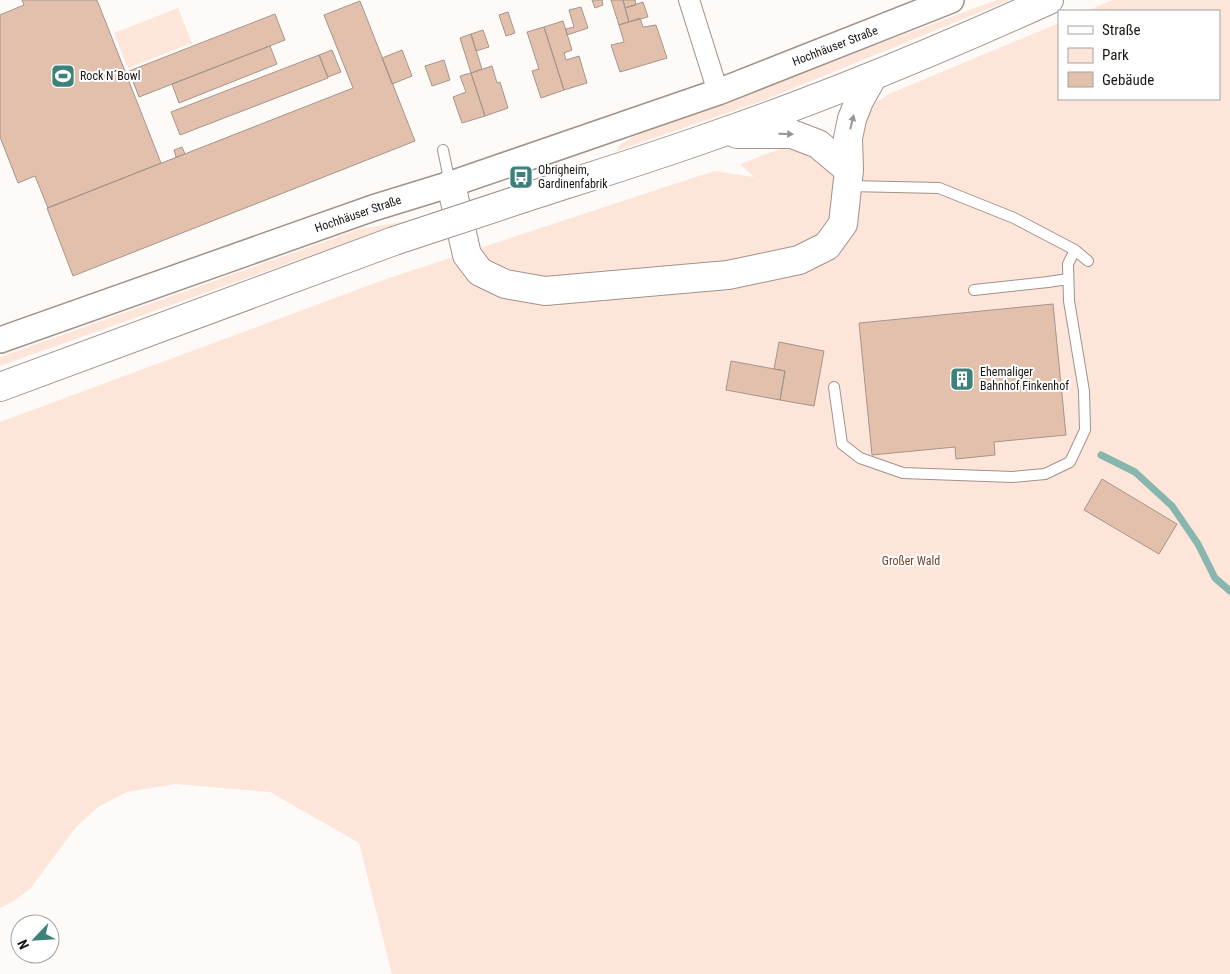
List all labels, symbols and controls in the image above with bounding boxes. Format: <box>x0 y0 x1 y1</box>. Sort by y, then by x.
legend <box>1058 10 1220 100</box>
text: Straße <box>1102 21 1141 39</box>
street label: Hochhäuser Straße <box>790 23 880 69</box>
text: Park <box>1102 46 1129 64</box>
sports icon: Rock N´Bowl <box>50 63 76 89</box>
place label: Rock N´Bowl <box>80 69 140 83</box>
text: Gebäude <box>1102 71 1154 89</box>
one-way arrow <box>848 114 856 130</box>
one-way arrow <box>778 131 794 139</box>
place label: Obrigheim, Gardinenfabrik <box>538 163 608 191</box>
bus stop icon: Obrigheim, Gardinenfabrik <box>508 164 534 190</box>
street label: Hochhäuser Straße <box>313 193 403 235</box>
place label: Ehemaliger Bahnhof Finkenhof <box>980 365 1069 393</box>
building icon: Ehemaliger Bahnhof Finkenhof <box>949 366 975 392</box>
park label: Großer Wald <box>882 554 940 568</box>
north arrow <box>10 914 60 964</box>
text: N <box>14 937 32 952</box>

